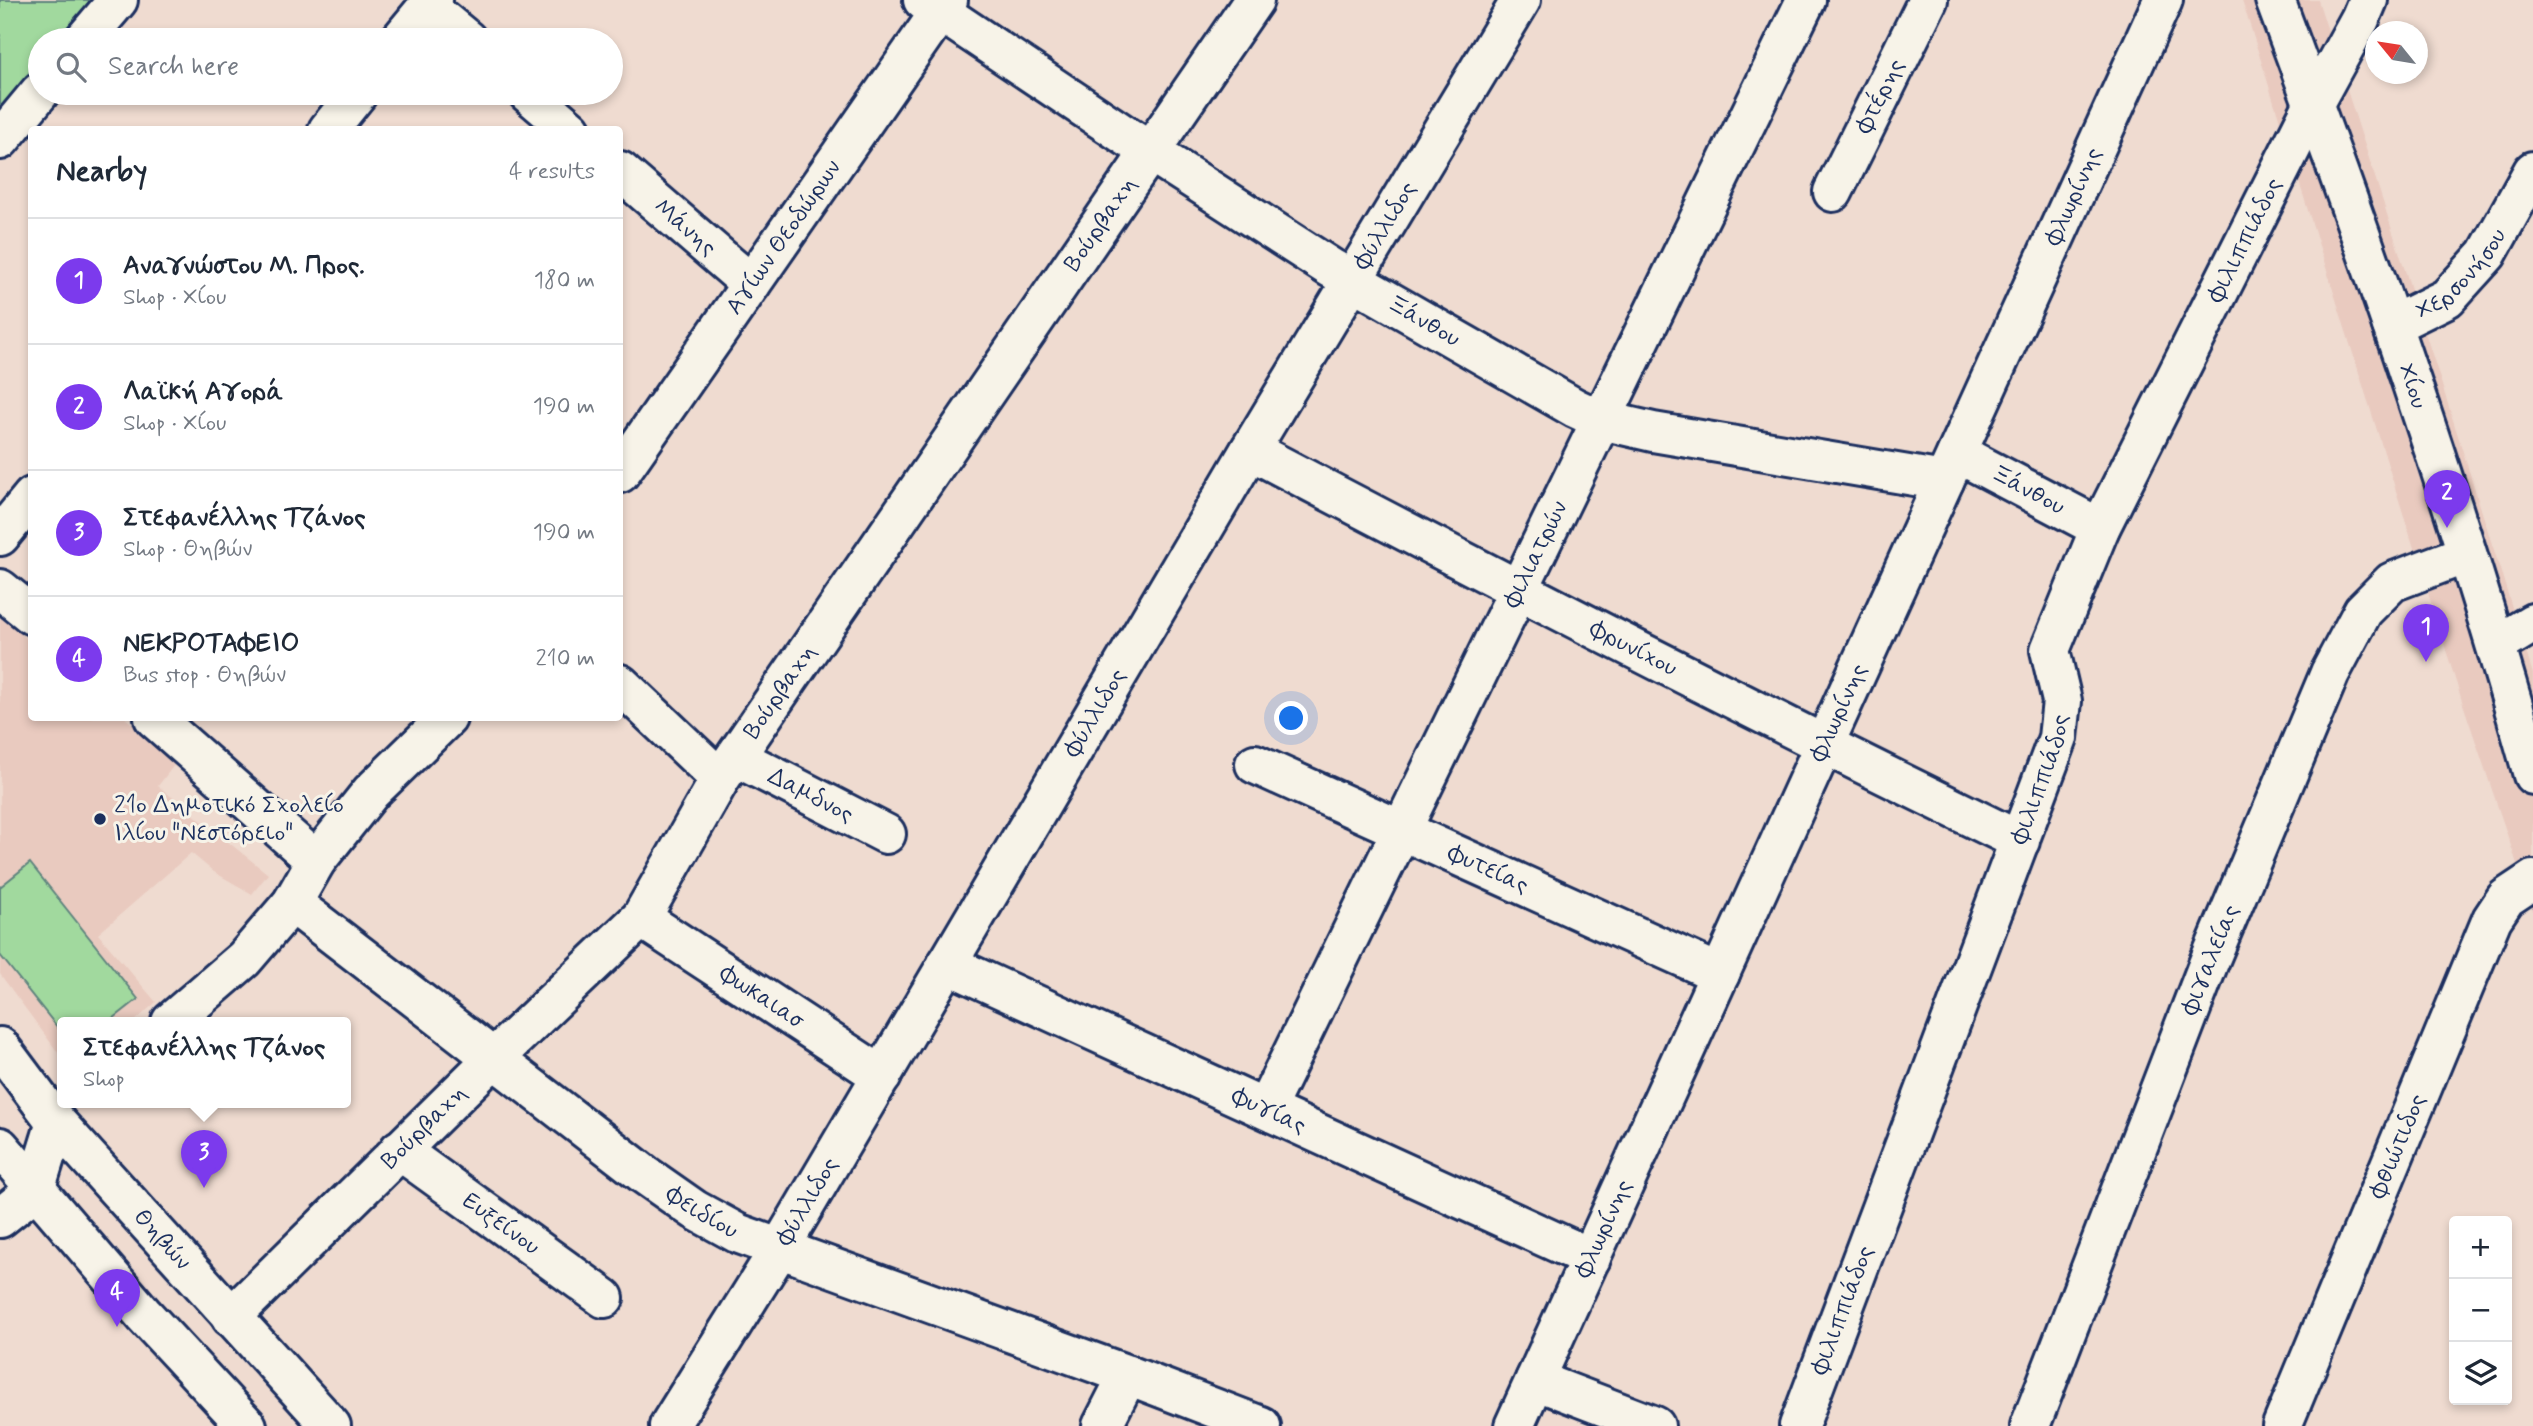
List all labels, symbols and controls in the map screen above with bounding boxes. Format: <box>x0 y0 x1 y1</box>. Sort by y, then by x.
north arrow <box>2365 21 2428 84</box>
search box <box>28 28 623 105</box>
icon: search <box>52 48 90 86</box>
text: Search here <box>108 50 239 84</box>
street label: Φτέρης <box>1849 54 1912 139</box>
street label: Φλωρίνης <box>2037 142 2109 251</box>
text: Nearby <box>56 152 147 191</box>
street label: Αγίων Θεοδώρων <box>719 153 848 321</box>
text: 4 results <box>509 157 595 187</box>
street label: Βούρβαχη <box>1057 170 1144 277</box>
street label: Φιλιππιάδος <box>2200 173 2289 308</box>
street label: Φύλλιδος <box>1346 176 1424 276</box>
street label: Μάνης <box>647 191 723 263</box>
street label: Χερσονήσου <box>2411 223 2514 326</box>
text: Αναγνώστου Μ. Προς. <box>123 249 365 283</box>
text: 1 <box>74 266 84 296</box>
text: 180 m <box>534 266 595 296</box>
text: Shop · Χίου <box>123 283 226 313</box>
street label: Ξάνθου <box>1381 288 1466 354</box>
street label: Χίου <box>2391 360 2435 413</box>
text: Λαϊκή Αγορά <box>123 375 283 409</box>
text: 2 <box>73 392 85 422</box>
text: 190 m <box>533 392 595 422</box>
text: Shop · Χίου <box>123 409 226 439</box>
street label: Ξάνθου <box>1985 458 2070 522</box>
pin: 2 <box>2424 470 2470 528</box>
street label: Φιλιατρών <box>1496 496 1575 614</box>
text: Στεφανέλλης Τζάνος <box>123 501 366 535</box>
text: 3 <box>74 518 84 548</box>
text: 190 m <box>533 518 595 548</box>
text: Shop · Θηβών <box>123 535 252 565</box>
pin: 1 <box>2403 604 2449 662</box>
street label: Φρυνίχου <box>1584 613 1683 684</box>
text: ΝΕΚΡΟΤΑΦΕΙΟ <box>123 627 299 661</box>
street label: Βούρβαχη <box>736 638 823 745</box>
text: 4 <box>72 644 86 674</box>
text: 210 m <box>535 644 595 674</box>
street label: Φλωρίνης <box>1803 658 1874 767</box>
text: Bus stop · Θηβών <box>123 661 286 691</box>
street label: Φύλλιδος <box>1057 663 1133 763</box>
your location <box>1274 701 1308 735</box>
street label: Φιλιππιάδος <box>2004 713 2076 849</box>
street label: Δαμδνος <box>763 761 859 830</box>
place label: 21ο Δημοτικό Σχολείο Ιλίου "Νεστόρειο" <box>114 790 344 849</box>
marker: 21ο Δημοτικό Σχολείο Ιλίου "Νεστόρειο" <box>92 811 108 827</box>
street label: Φυτείας <box>1442 837 1534 901</box>
street label: Φιγαλείας <box>2174 900 2247 1020</box>
street label: Φωκαιασ <box>713 958 811 1037</box>
popup <box>57 1017 351 1108</box>
text: Στεφανέλλης Τζάνος <box>83 1031 325 1065</box>
text: Shop <box>83 1065 125 1095</box>
street label: Βούρβαχη <box>375 1078 474 1176</box>
street label: Φυγίας <box>1226 1080 1311 1141</box>
street label: Φθιώτιδος <box>2362 1089 2433 1204</box>
pin: 3 <box>181 1130 227 1188</box>
street label: Φύλλιδος <box>769 1151 846 1252</box>
street label: Φλωρίνης <box>1568 1175 1640 1283</box>
street label: Φειδίου <box>659 1178 744 1246</box>
street label: Ευξείνου <box>456 1185 546 1262</box>
street label: Θηβών <box>126 1202 198 1277</box>
map controls <box>2449 1216 2512 1405</box>
button: + <box>2449 1216 2512 1279</box>
street label: Φιλιππιάδος <box>1804 1241 1881 1380</box>
pin: 4 <box>94 1269 140 1327</box>
button: − <box>2449 1279 2512 1342</box>
button: layers <box>2449 1342 2512 1405</box>

